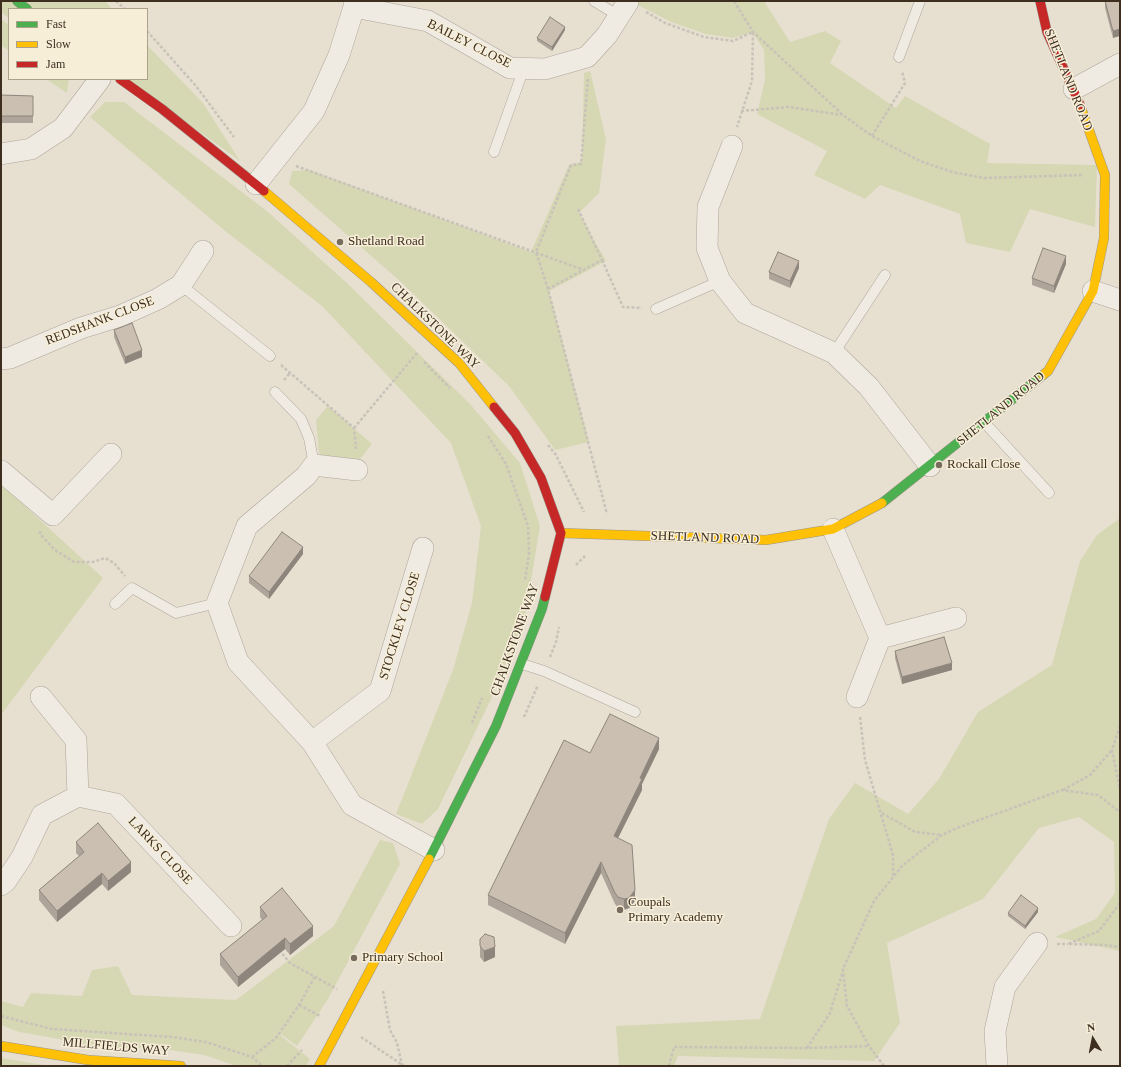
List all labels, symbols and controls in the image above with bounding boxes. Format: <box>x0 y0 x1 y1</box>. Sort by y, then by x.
legend <box>8 8 148 80</box>
street label: BAILEY CLOSE <box>424 16 514 72</box>
text: Fast <box>46 17 66 31</box>
street label: SHETLAND ROAD <box>1040 27 1096 133</box>
text: Slow <box>46 37 71 51</box>
text: Jam <box>46 57 65 71</box>
place label: Shetland Road <box>348 234 424 250</box>
marker: Shetland Road <box>335 237 345 247</box>
street label: CHALKSTONE WAY <box>387 279 483 373</box>
street label: REDSHANK CLOSE <box>43 293 157 349</box>
street label: SHETLAND ROAD <box>954 369 1048 449</box>
place label: Rockall Close <box>947 457 1020 473</box>
marker: Rockall Close <box>934 460 944 470</box>
street label: SHETLAND ROAD <box>650 528 760 548</box>
street label: STOCKLEY CLOSE <box>376 570 424 682</box>
street label: CHALKSTONE WAY <box>487 582 543 698</box>
street label: LARKS CLOSE <box>125 814 195 888</box>
place label: Coupals Primary Academy <box>628 895 723 926</box>
marker: Coupals Primary Academy <box>615 905 625 915</box>
place label: Primary School <box>362 950 443 966</box>
marker: Primary School <box>349 953 359 963</box>
north arrow <box>1073 1019 1113 1059</box>
text: N <box>1086 1021 1096 1034</box>
street label: MILLFIELDS WAY <box>62 1035 170 1059</box>

